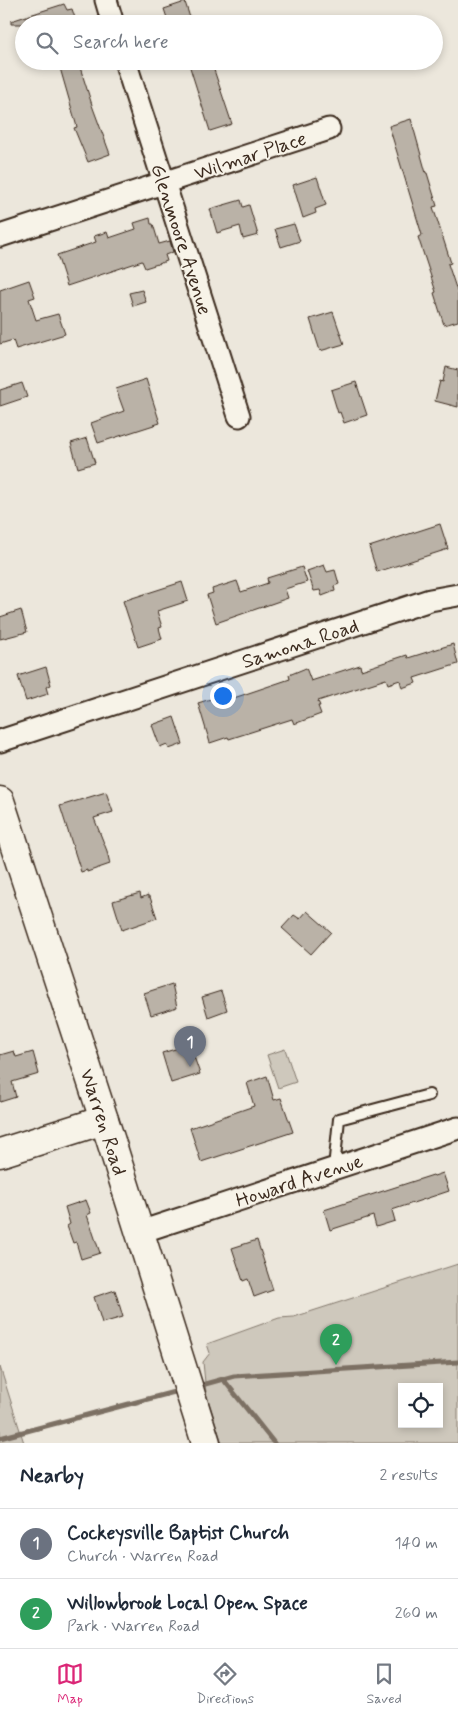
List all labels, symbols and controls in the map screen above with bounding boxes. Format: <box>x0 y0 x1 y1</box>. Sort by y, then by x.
search box <box>15 15 443 70</box>
icon: search <box>33 29 61 57</box>
text: Search here <box>73 30 169 55</box>
street label: Wilmar Place <box>191 126 310 187</box>
street label: Glenmoore Avenue <box>143 160 218 318</box>
street label: Samona Road <box>239 613 362 676</box>
your location <box>210 683 236 709</box>
pin: 1 <box>174 1026 206 1067</box>
street label: Warren Road <box>73 1066 133 1179</box>
street label: Howard Avenue <box>232 1148 367 1215</box>
pin: 2 <box>320 1324 352 1365</box>
map controls <box>398 1383 443 1428</box>
button: locate <box>398 1383 443 1428</box>
text: Nearby <box>20 1462 84 1490</box>
text: 2 results <box>380 1465 438 1486</box>
text: Cockeysville Baptist Church <box>67 1521 289 1546</box>
text: 1 <box>32 1533 40 1554</box>
text: 140 m <box>394 1533 438 1554</box>
text: Church · Warren Road <box>67 1546 218 1567</box>
text: Willowbrook Local Open Space <box>67 1591 308 1616</box>
text: 2 <box>32 1603 40 1624</box>
text: 260 m <box>395 1603 438 1624</box>
text: Park · Warren Road <box>67 1616 200 1637</box>
tab: Map <box>56 1660 84 1708</box>
tab: Directions <box>197 1660 254 1708</box>
tab: Saved <box>366 1660 402 1708</box>

